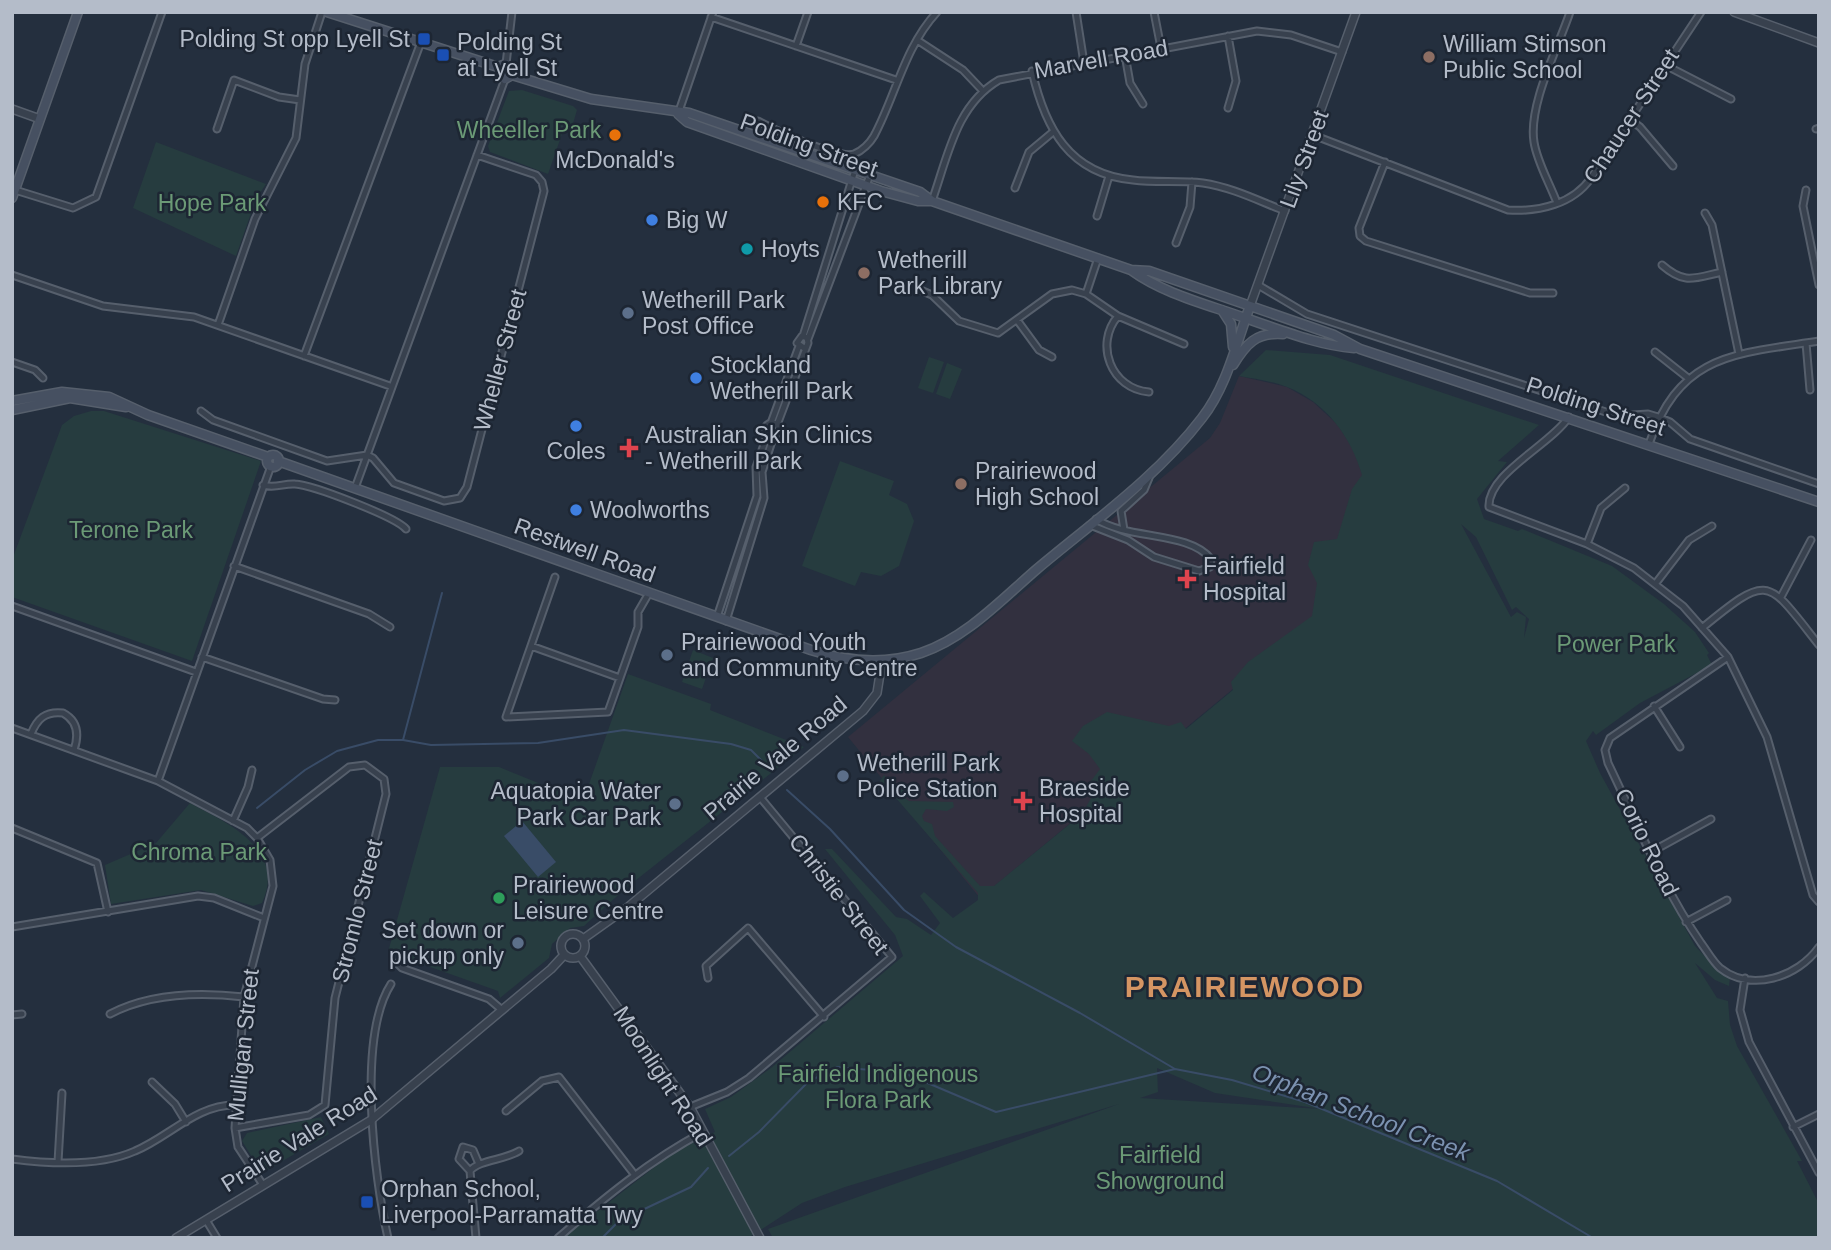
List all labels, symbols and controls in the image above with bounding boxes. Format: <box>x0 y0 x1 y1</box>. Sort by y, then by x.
place label: Polding St opp Lyell St <box>179 26 411 52</box>
place label: Polding St at Lyell St <box>457 29 562 81</box>
marker: Polding St opp Lyell St <box>416 31 432 47</box>
place label: William Stimson Public School <box>1443 31 1607 83</box>
street label: Marvell Road <box>1032 34 1170 84</box>
street label: Chaucer Street <box>1578 44 1684 188</box>
marker: Polding St at Lyell St <box>435 47 451 63</box>
marker: William Stimson Public School <box>1421 49 1437 65</box>
street label: Lily Street <box>1274 106 1334 211</box>
street label: Polding Street <box>737 108 882 182</box>
park label: Wheeller Park <box>457 117 602 143</box>
marker: McDonald's <box>607 127 623 143</box>
place label: McDonald's <box>555 147 675 173</box>
place label: KFC <box>837 189 883 215</box>
park label: Hope Park <box>158 190 267 216</box>
marker: KFC <box>815 194 831 210</box>
place label: Big W <box>666 207 728 233</box>
marker: Big W <box>644 212 660 228</box>
place label: Hoyts <box>761 236 820 262</box>
marker: Hoyts <box>739 241 755 257</box>
place label: Wetherill Park Library <box>878 247 1002 299</box>
marker: Wetherill Park Library <box>856 265 872 281</box>
street label: Wheller Street <box>469 286 532 434</box>
place label: Wetherill Park Post Office <box>642 287 785 339</box>
marker: Wetherill Park Post Office <box>620 305 636 321</box>
place label: Stockland Wetherill Park <box>710 352 853 404</box>
marker: Stockland Wetherill Park <box>688 370 704 386</box>
street label: Polding Street <box>1523 371 1669 441</box>
marker: Coles <box>568 418 584 434</box>
place label: Australian Skin Clinics - Wetherill Park <box>645 422 873 474</box>
place label: Coles <box>547 438 605 464</box>
marker: Australian Skin Clinics - Wetherill Park <box>619 438 639 458</box>
place label: Prairiewood High School <box>975 458 1099 510</box>
marker: Prairiewood High School <box>953 476 969 492</box>
place label: Woolworths <box>590 497 710 523</box>
marker: Woolworths <box>568 502 584 518</box>
street label: Restwell Road <box>511 512 659 588</box>
park label: Terone Park <box>69 517 193 543</box>
place label: Fairfield Hospital <box>1203 553 1286 605</box>
marker: Fairfield Hospital <box>1177 569 1197 589</box>
place label: Prairiewood Youth and Community Centre <box>681 629 918 681</box>
park label: Power Park <box>1557 631 1676 657</box>
marker: Prairiewood Youth and Community Centre <box>659 647 675 663</box>
street label: Prairie Vale Road <box>698 691 852 825</box>
place label: Wetherill Park Police Station <box>857 750 1000 802</box>
marker: Wetherill Park Police Station <box>835 768 851 784</box>
place label: Braeside Hospital <box>1039 775 1130 827</box>
place label: Aquatopia Water Park Car Park <box>491 778 661 830</box>
street label: Corio Road <box>1610 784 1684 900</box>
marker: Braeside Hospital <box>1013 791 1033 811</box>
marker: Aquatopia Water Park Car Park <box>667 796 683 812</box>
street label: Christie Street <box>784 829 894 960</box>
street label: Stromlo Street <box>327 836 388 985</box>
park label: Chroma Park <box>131 839 267 865</box>
place label: Prairiewood Leisure Centre <box>513 872 664 924</box>
marker: Prairiewood Leisure Centre <box>491 890 507 906</box>
place label: Set down or pickup only <box>381 917 504 969</box>
marker: Set down or pickup only <box>510 935 526 951</box>
street label: Mulligan Street <box>222 967 264 1123</box>
district label: PRAIRIEWOOD <box>1125 970 1365 1003</box>
street label: Moonlight Road <box>608 1001 718 1151</box>
water label: Orphan School Creek <box>1248 1058 1475 1167</box>
park label: Fairfield Indigenous Flora Park <box>778 1061 978 1113</box>
street label: Prairie Vale Road <box>216 1081 382 1197</box>
park label: Fairfield Showground <box>1095 1142 1225 1194</box>
place label: Orphan School, Liverpool-Parramatta Twy <box>381 1176 643 1228</box>
marker: Orphan School, Liverpool-Parramatta Twy <box>359 1194 375 1210</box>

